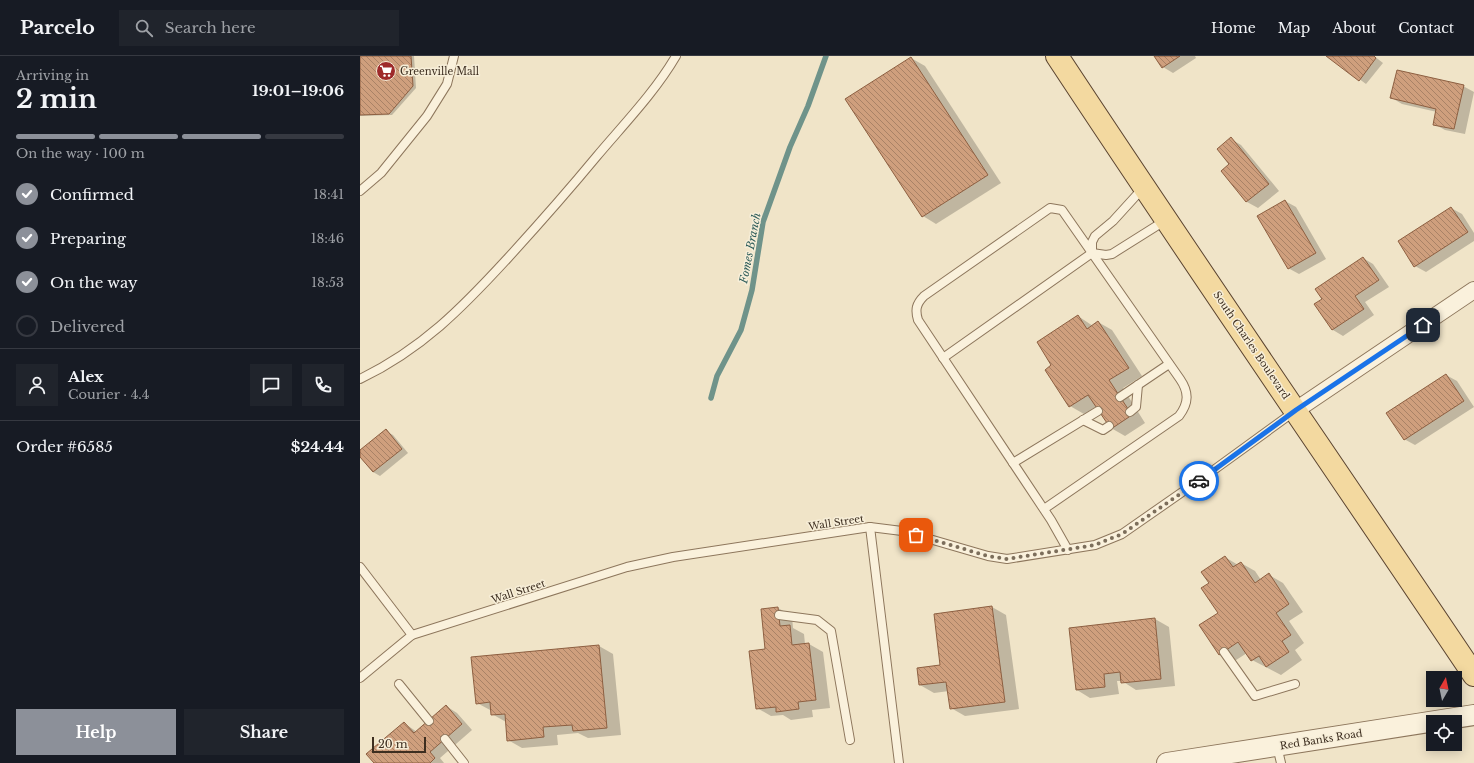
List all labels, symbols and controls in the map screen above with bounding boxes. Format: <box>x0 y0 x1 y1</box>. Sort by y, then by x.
search box <box>119 10 399 46</box>
text: Parcelo <box>20 16 95 39</box>
icon: search <box>133 17 155 39</box>
text: Search here <box>165 18 256 37</box>
text: Home <box>1211 19 1256 37</box>
text: Map <box>1278 19 1310 37</box>
text: About <box>1332 19 1376 37</box>
text: Contact <box>1398 19 1454 37</box>
supermarket icon: Greenville Mall <box>375 60 397 82</box>
place label: Greenville Mall <box>400 65 479 78</box>
text: Arriving in <box>16 67 89 84</box>
text: 19:01–19:06 <box>252 81 344 100</box>
text: 2 min <box>16 83 97 115</box>
text: On the way · 100 m <box>16 145 145 162</box>
icon: check <box>16 183 38 205</box>
text: Confirmed <box>50 185 134 204</box>
text: 18:41 <box>313 186 344 203</box>
water label: Fomes Branch <box>736 212 764 285</box>
icon: check <box>16 227 38 249</box>
text: Preparing <box>50 229 126 248</box>
text: 18:46 <box>311 230 344 247</box>
icon: check <box>16 271 38 293</box>
text: On the way <box>50 273 138 292</box>
text: 18:53 <box>311 274 344 291</box>
street label: South Charles Boulevard <box>1211 289 1293 402</box>
pin <box>1406 308 1440 342</box>
icon: home <box>1412 314 1434 336</box>
text: Delivered <box>50 317 125 336</box>
button: person <box>16 364 58 406</box>
button: chat <box>250 364 292 406</box>
button: phone <box>302 364 344 406</box>
text: Alex <box>68 367 104 386</box>
text: Courier · 4.4 <box>68 386 149 403</box>
text: Order #6585 <box>16 437 113 456</box>
text: $24.44 <box>291 437 344 456</box>
courier <box>1179 461 1219 501</box>
icon: car <box>1188 470 1210 492</box>
street label: Wall Street <box>806 512 865 533</box>
pin <box>899 518 933 552</box>
icon: bag <box>905 524 927 546</box>
street label: Wall Street <box>489 577 547 607</box>
north arrow <box>1426 671 1462 707</box>
map controls <box>1426 671 1462 751</box>
button: Help <box>16 709 176 755</box>
button: Share <box>184 709 344 755</box>
button: locate <box>1426 715 1462 751</box>
street label: Red Banks Road <box>1279 727 1364 752</box>
scale bar <box>372 735 426 754</box>
text: 20 m <box>378 737 408 751</box>

